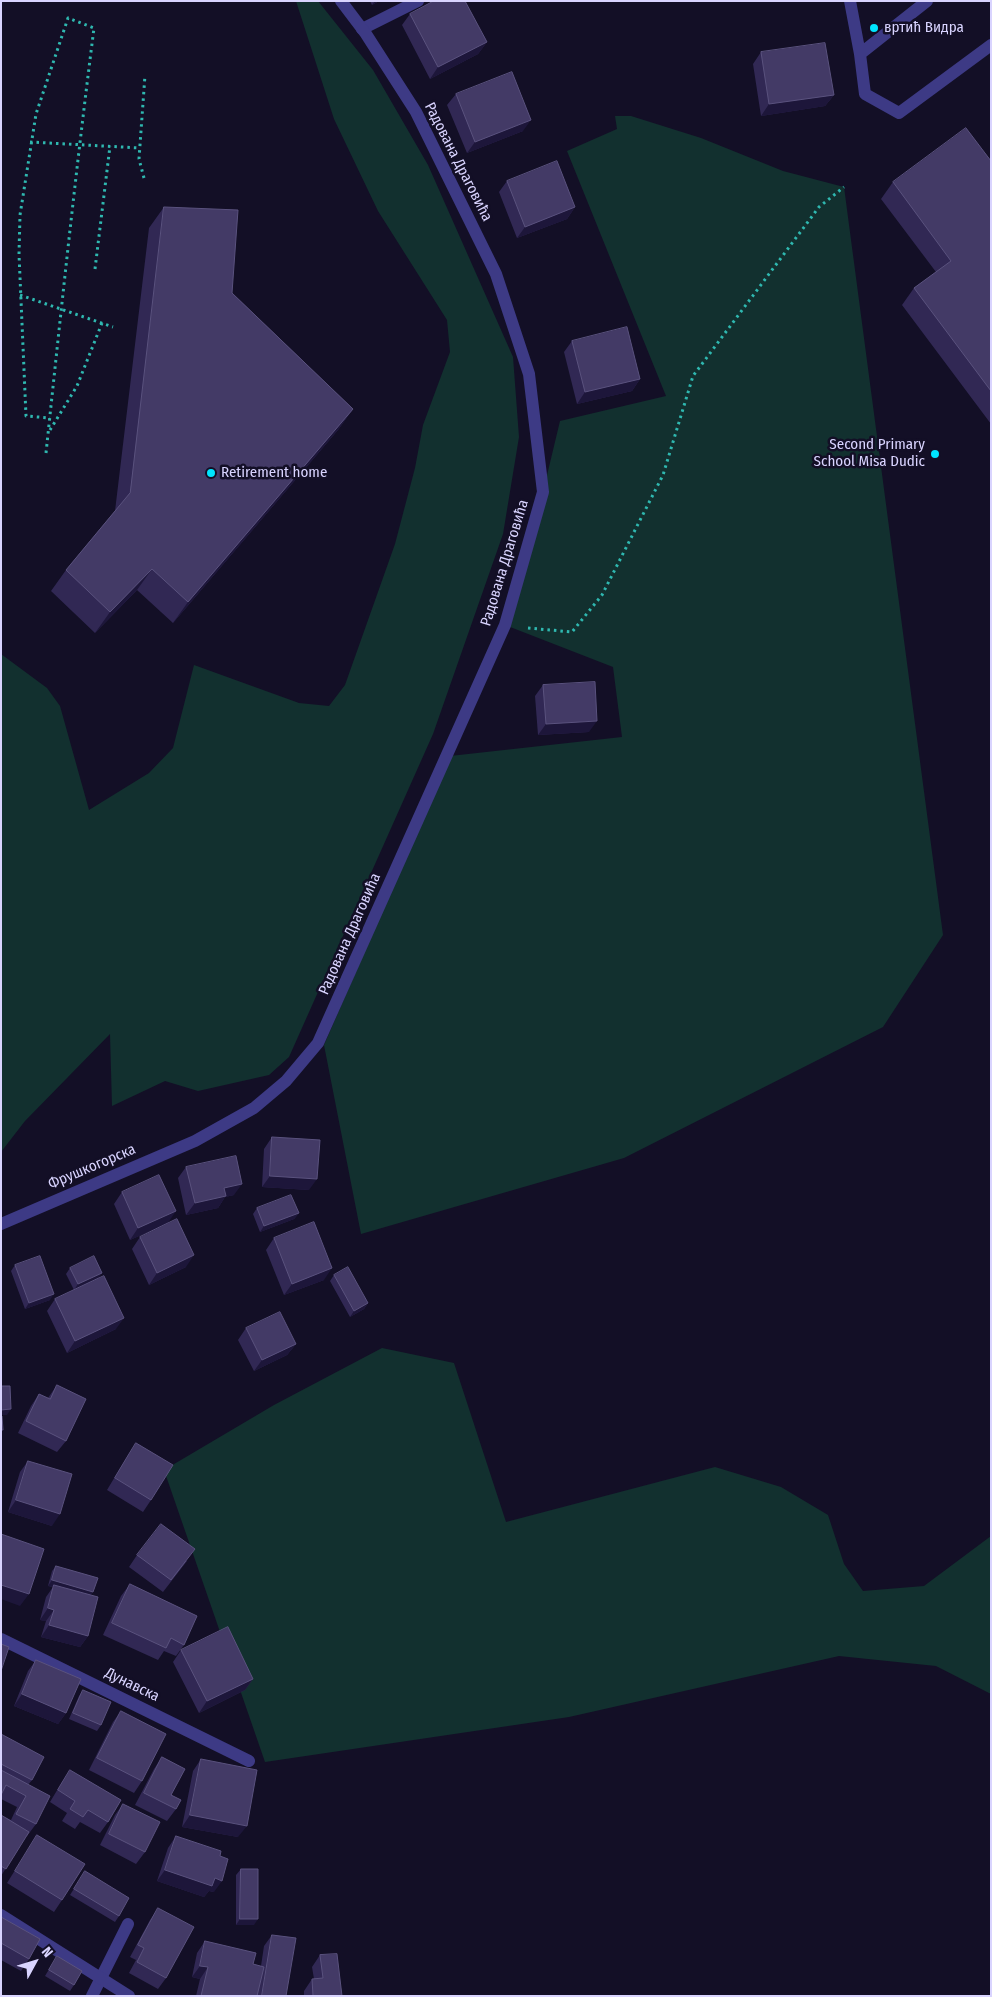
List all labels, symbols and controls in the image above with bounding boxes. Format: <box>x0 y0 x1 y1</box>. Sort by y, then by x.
place label: вртић Видра <box>884 19 964 37</box>
marker: вртић Видра <box>868 22 880 34</box>
street label: Радована Драговића <box>420 99 496 225</box>
place label: Second Primary School Misa Dudic <box>814 436 925 471</box>
marker: Second Primary School Misa Dudic <box>929 448 941 460</box>
place label: Retirement home <box>221 464 327 482</box>
marker: Retirement home <box>205 467 217 479</box>
street label: Радована Драговића <box>477 498 533 628</box>
street label: Радована Драговића <box>315 870 385 998</box>
street label: Фрушкогорска <box>46 1141 138 1193</box>
street label: Дунавска <box>102 1664 162 1706</box>
north arrow <box>10 1937 60 1987</box>
text: N <box>38 1944 56 1961</box>

